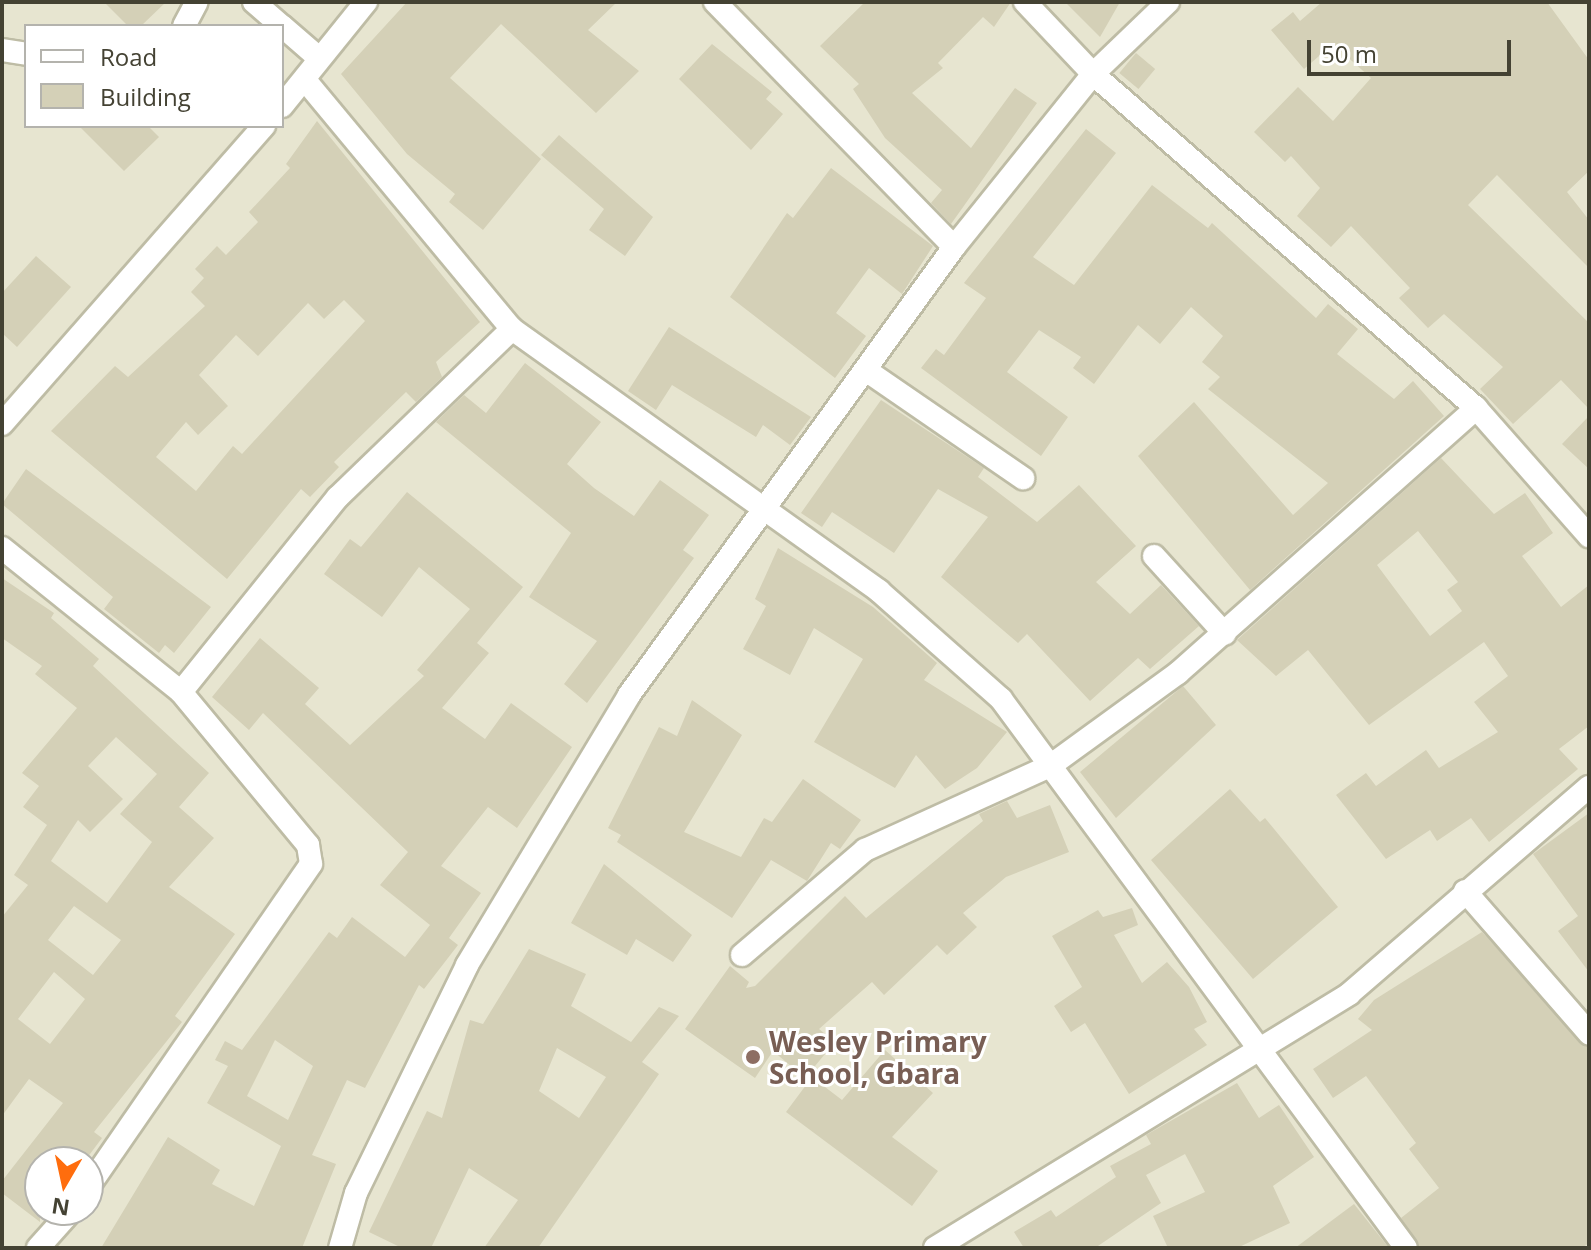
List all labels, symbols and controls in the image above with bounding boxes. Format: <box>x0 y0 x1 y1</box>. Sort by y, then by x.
legend <box>24 24 284 128</box>
scale bar <box>1311 24 1515 74</box>
text: 50 m <box>1321 37 1377 70</box>
text: Road <box>100 40 157 73</box>
text: Building <box>100 80 191 113</box>
place label: Wesley Primary School, Gbara <box>769 1024 987 1090</box>
marker: Wesley Primary School, Gbara <box>744 1048 762 1066</box>
north arrow <box>24 1146 104 1226</box>
text: N <box>49 1192 72 1224</box>

